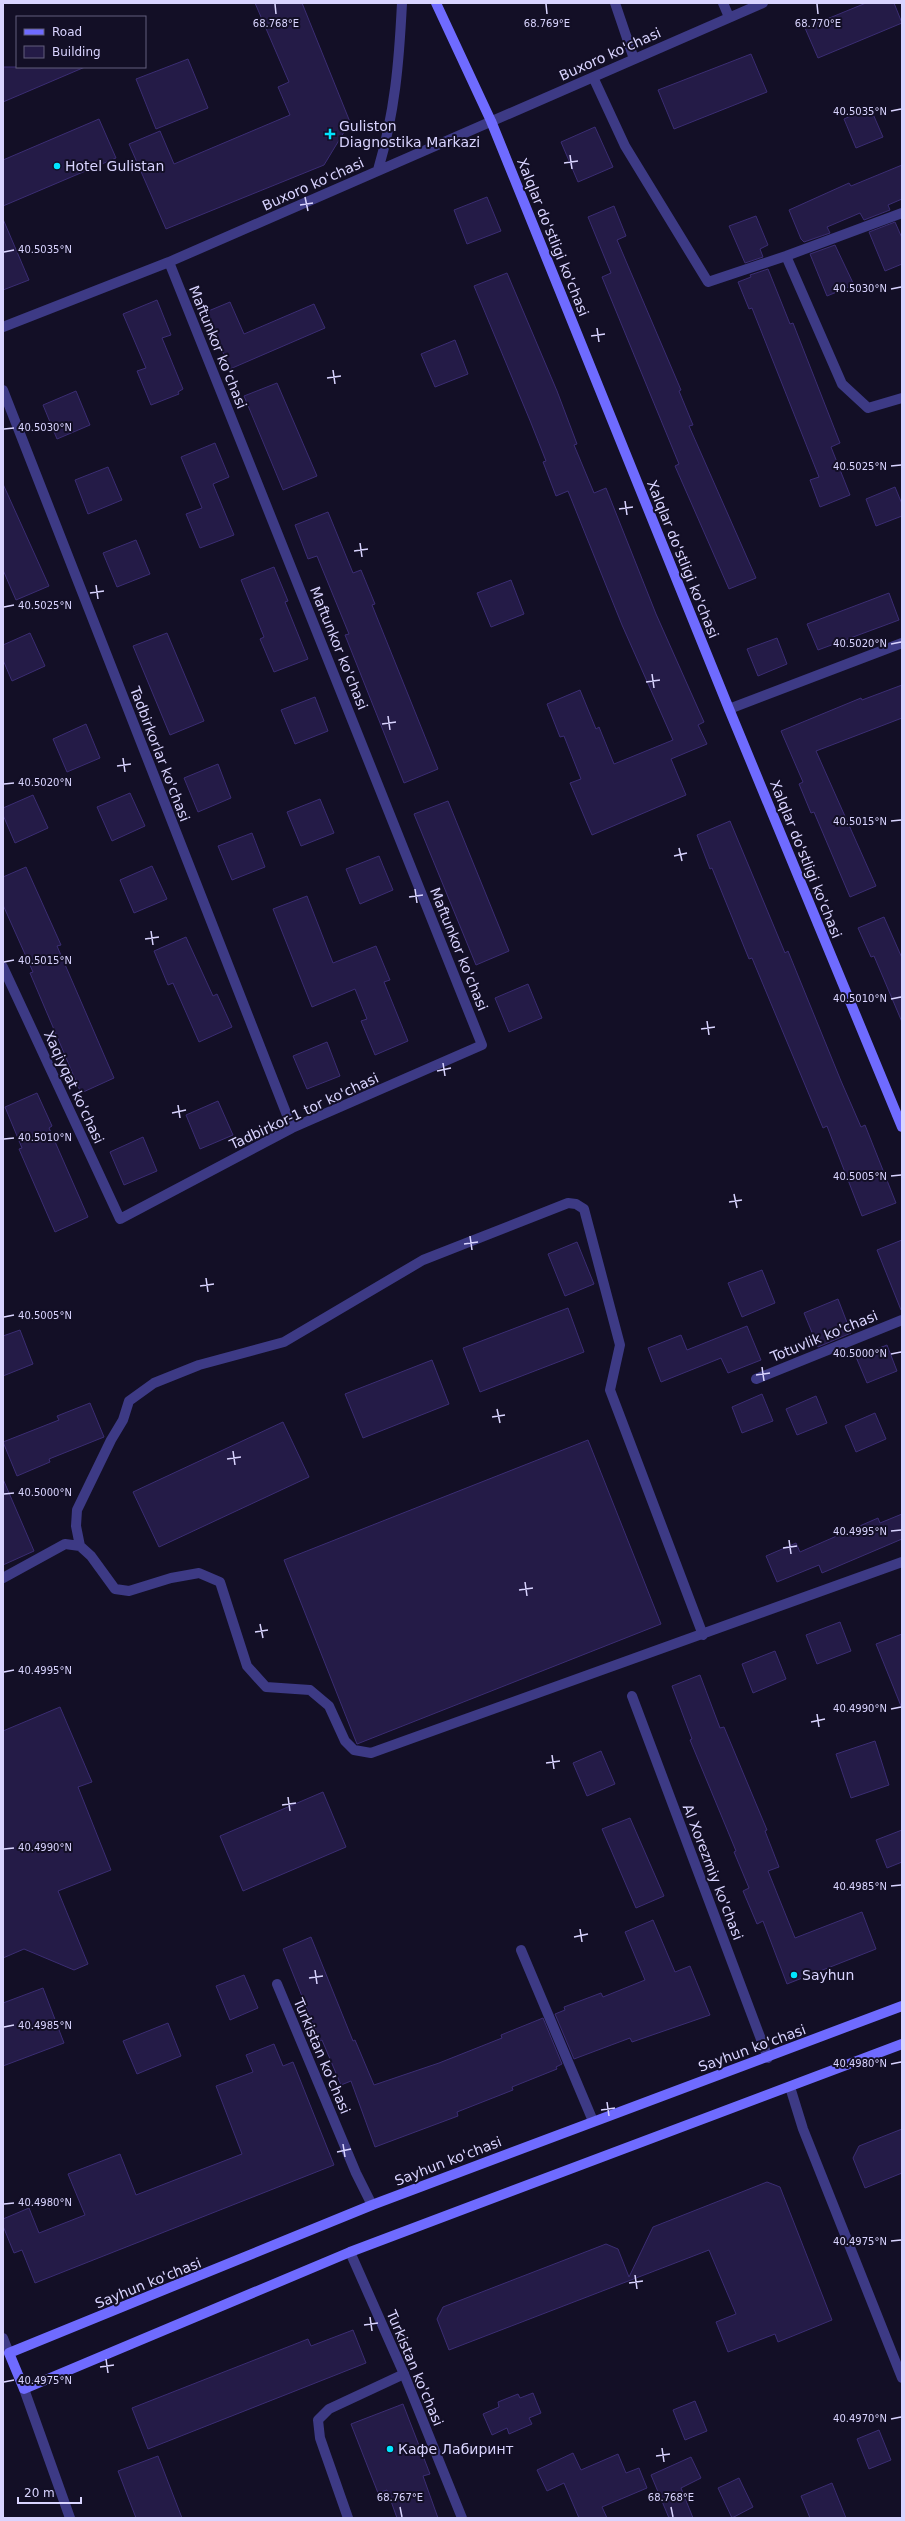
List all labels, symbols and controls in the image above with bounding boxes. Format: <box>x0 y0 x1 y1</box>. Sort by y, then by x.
legend <box>16 16 146 68</box>
text: 68.768°E <box>253 18 299 29</box>
text: 68.769°E <box>524 18 570 29</box>
text: 68.770°E <box>795 18 841 29</box>
street label: Buxoro ko'chasi <box>557 24 663 84</box>
text: Road <box>52 25 82 39</box>
text: Building <box>52 45 101 59</box>
text: 40.5035°N <box>833 106 887 117</box>
place label: Guliston Diagnostika Markazi <box>339 118 480 150</box>
marker: Guliston Diagnostika Markazi <box>324 128 336 140</box>
street label: Buxoro ko'chasi <box>260 154 366 214</box>
street label: Xalqlar do'stligi ko'chasi <box>514 156 592 318</box>
place label: Hotel Gulistan <box>65 158 164 174</box>
marker: Hotel Gulistan <box>52 161 62 171</box>
text: 40.5035°N <box>18 244 72 255</box>
street label: Maftunkor ko'chasi <box>186 283 250 411</box>
text: 40.5030°N <box>833 283 887 294</box>
text: 40.5030°N <box>18 422 72 433</box>
text: 40.5025°N <box>833 461 887 472</box>
street label: Xalqlar do'stligi ko'chasi <box>644 478 722 640</box>
street label: Maftunkor ko'chasi <box>307 584 371 712</box>
text: 40.5025°N <box>18 600 72 611</box>
text: 40.5020°N <box>833 638 887 649</box>
street label: Tadbirkorlar ko'chasi <box>127 683 193 824</box>
text: 40.5020°N <box>18 777 72 788</box>
street label: Xalqlar do'stligi ko'chasi <box>767 778 845 940</box>
text: 40.5015°N <box>833 816 887 827</box>
street label: Maftunkor ko'chasi <box>427 885 491 1013</box>
text: 40.5015°N <box>18 955 72 966</box>
text: 40.5010°N <box>833 993 887 1004</box>
street label: Xaqiyqat ko'chasi <box>41 1028 107 1146</box>
street label: Tadbirkor-1 tor ko'chasi <box>226 1069 381 1153</box>
text: 40.5010°N <box>18 1132 72 1143</box>
text: 40.5005°N <box>833 1171 887 1182</box>
street label: Totuvlik ko'chasi <box>767 1307 880 1365</box>
text: 40.5005°N <box>18 1310 72 1321</box>
text: 40.5000°N <box>833 1348 887 1359</box>
text: 40.5000°N <box>18 1487 72 1498</box>
text: 40.4995°N <box>833 1526 887 1537</box>
text: 40.4995°N <box>18 1665 72 1676</box>
text: 40.4990°N <box>833 1703 887 1714</box>
street label: Al Xorezmiy ko'chasi <box>680 1802 746 1942</box>
text: 40.4990°N <box>18 1842 72 1853</box>
text: 40.4985°N <box>833 1881 887 1892</box>
place label: Sayhun <box>802 1967 854 1983</box>
marker: Sayhun <box>789 1970 799 1980</box>
street label: Turkistan ko'chasi <box>290 1995 354 2116</box>
text: 40.4985°N <box>18 2020 72 2031</box>
street label: Sayhun ko'chasi <box>696 2021 808 2075</box>
text: 40.4980°N <box>833 2058 887 2069</box>
street label: Sayhun ko'chasi <box>392 2133 504 2189</box>
text: 40.4980°N <box>18 2197 72 2208</box>
text: 40.4975°N <box>833 2236 887 2247</box>
street label: Sayhun ko'chasi <box>93 2254 203 2312</box>
street label: Turkistan ko'chasi <box>383 2307 447 2428</box>
text: 40.4975°N <box>18 2375 72 2386</box>
text: 40.4970°N <box>833 2413 887 2424</box>
place label: Кафе Лабиринт <box>398 2441 514 2457</box>
marker: Кафе Лабиринт <box>385 2444 395 2454</box>
scale bar <box>18 2479 81 2505</box>
text: 20 m <box>24 2486 55 2500</box>
text: 68.767°E <box>377 2492 423 2503</box>
text: 68.768°E <box>648 2492 694 2503</box>

